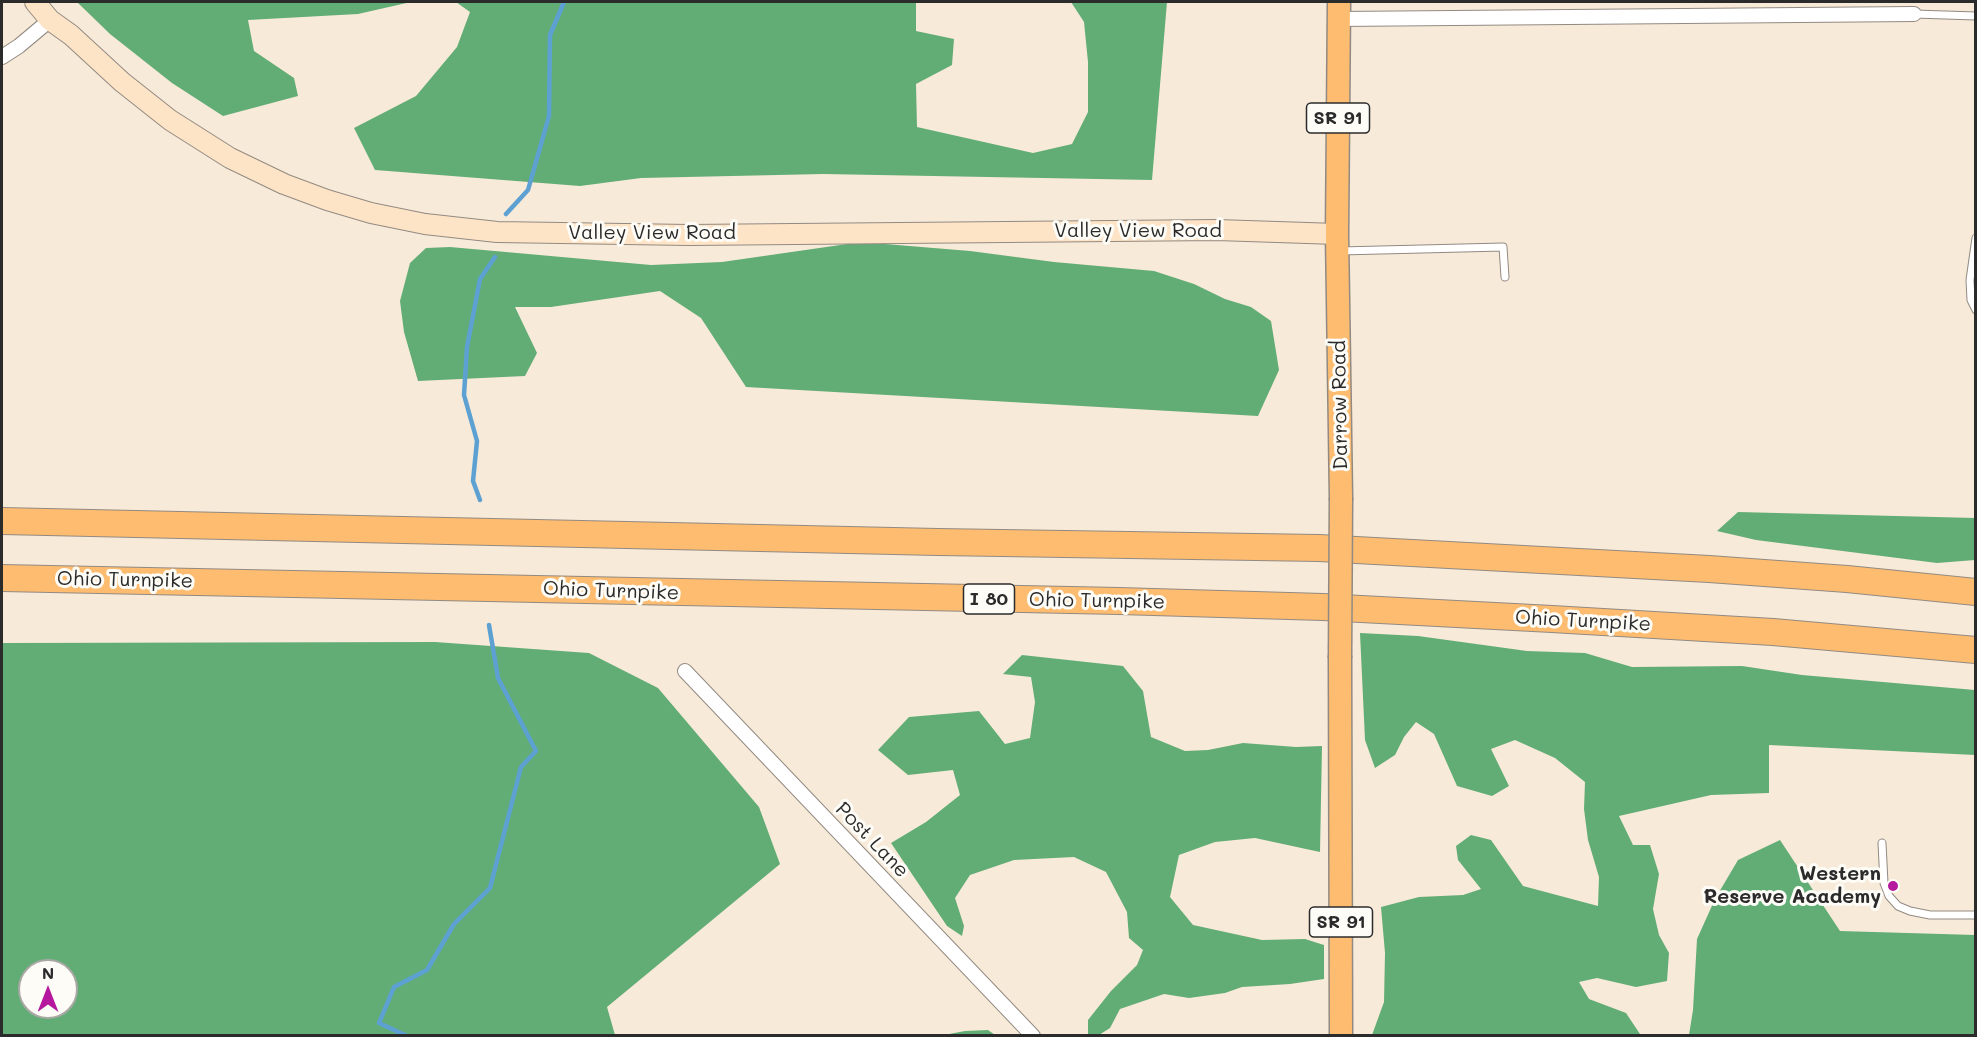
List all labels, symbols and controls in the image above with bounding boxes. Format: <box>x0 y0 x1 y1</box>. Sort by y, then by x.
road number: SR 91 <box>1306 103 1370 133</box>
street label: Valley View Road <box>1054 219 1222 243</box>
street label: Valley View Road <box>568 221 736 245</box>
street label: Darrow Road <box>1327 340 1353 470</box>
street label: Ohio Turnpike <box>57 567 193 593</box>
street label: Ohio Turnpike <box>543 577 679 605</box>
road number: I 80 <box>964 584 1014 614</box>
street label: Ohio Turnpike <box>1029 588 1165 614</box>
street label: Ohio Turnpike <box>1514 605 1652 637</box>
street label: Post Lane <box>830 797 914 883</box>
place label: Western Reserve Academy <box>1703 862 1881 909</box>
marker: Western Reserve Academy <box>1886 879 1900 893</box>
road number: SR 91 <box>1310 907 1372 937</box>
north arrow <box>18 959 78 1019</box>
text: N <box>42 962 54 983</box>

